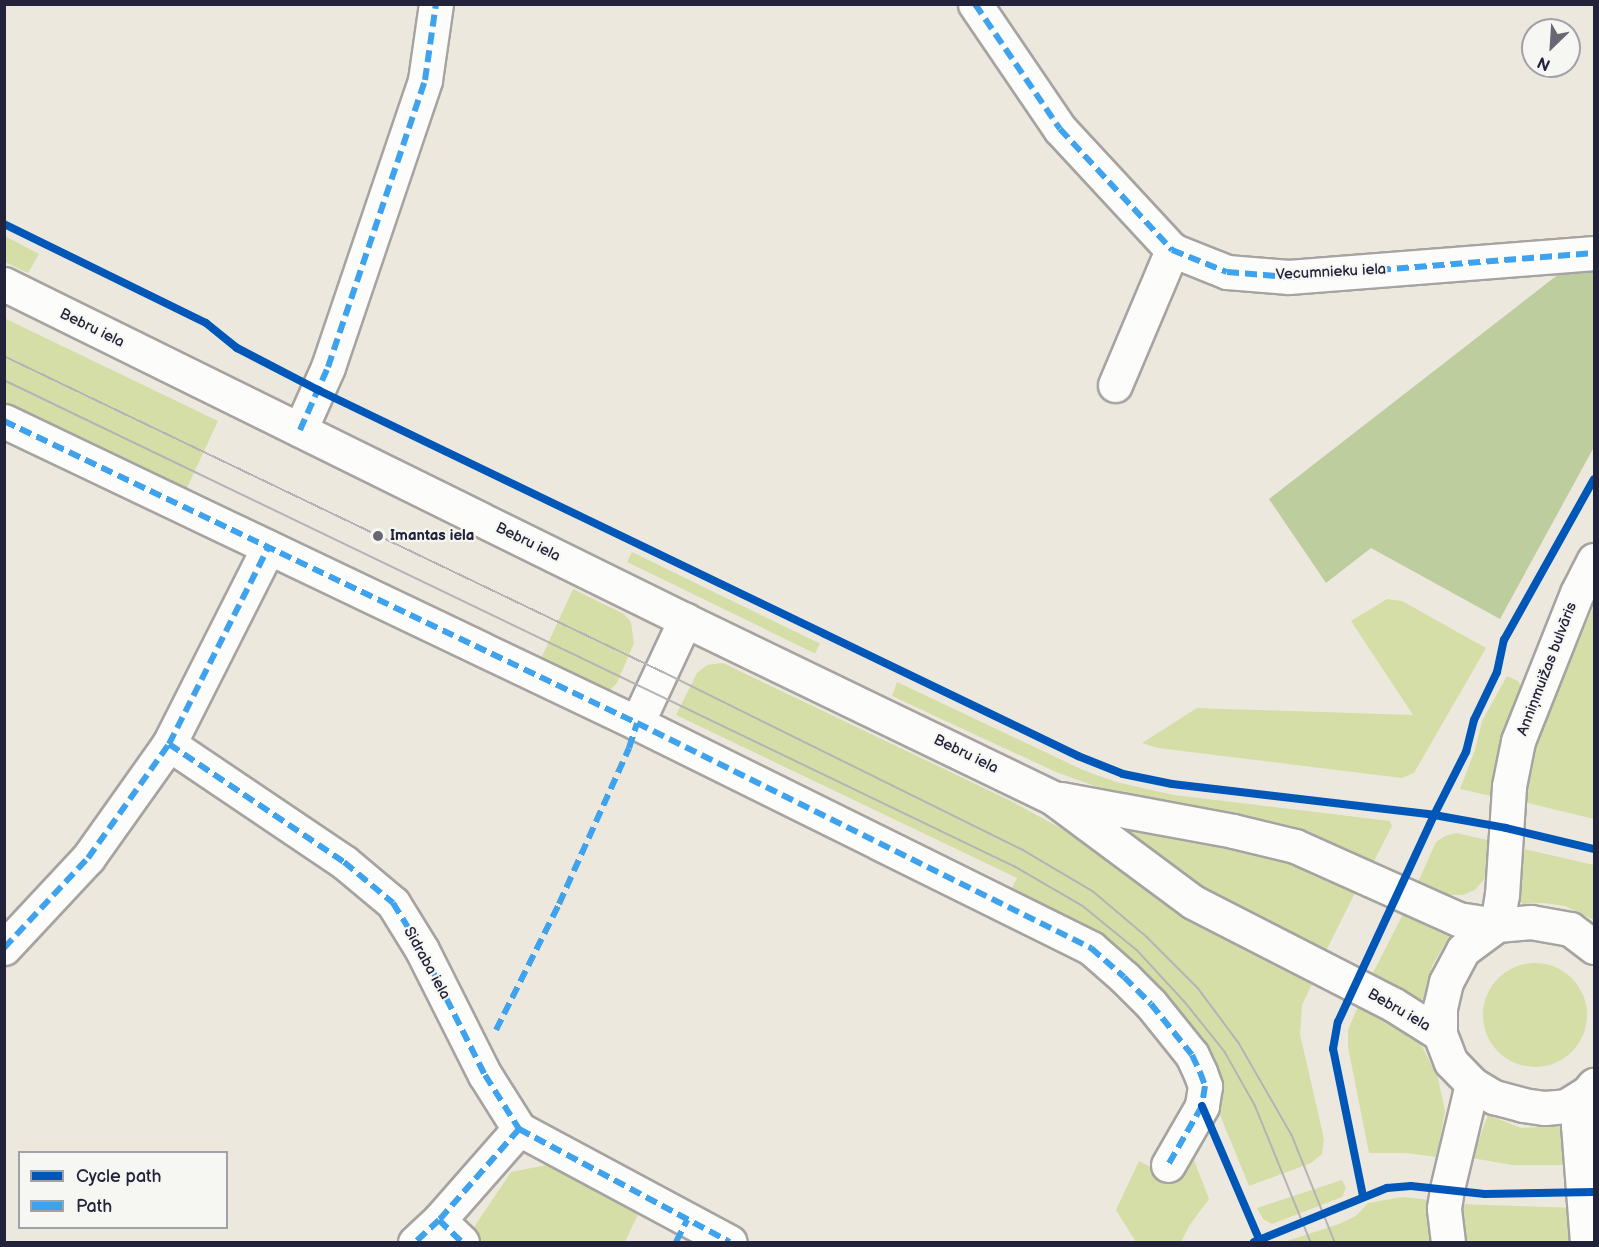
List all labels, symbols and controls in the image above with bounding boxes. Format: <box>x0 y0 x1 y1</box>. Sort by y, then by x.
north arrow <box>1521 18 1581 78</box>
text: N <box>1535 52 1553 74</box>
street label: Vecumnieku iela <box>1275 260 1387 284</box>
street label: Bebru iela <box>57 305 127 351</box>
street label: Bebru iela <box>493 519 563 565</box>
place label: Imantas iela <box>390 527 474 545</box>
marker: Imantas iela <box>371 529 385 543</box>
street label: Anniņmuižas bulvāris <box>1513 600 1581 738</box>
street label: Bebru iela <box>931 731 1001 777</box>
street label: Sidraba iela <box>400 924 454 1002</box>
street label: Bebru iela <box>1364 985 1434 1035</box>
legend <box>18 1151 228 1229</box>
text: Cycle path <box>76 1166 162 1187</box>
text: Path <box>76 1196 112 1217</box>

